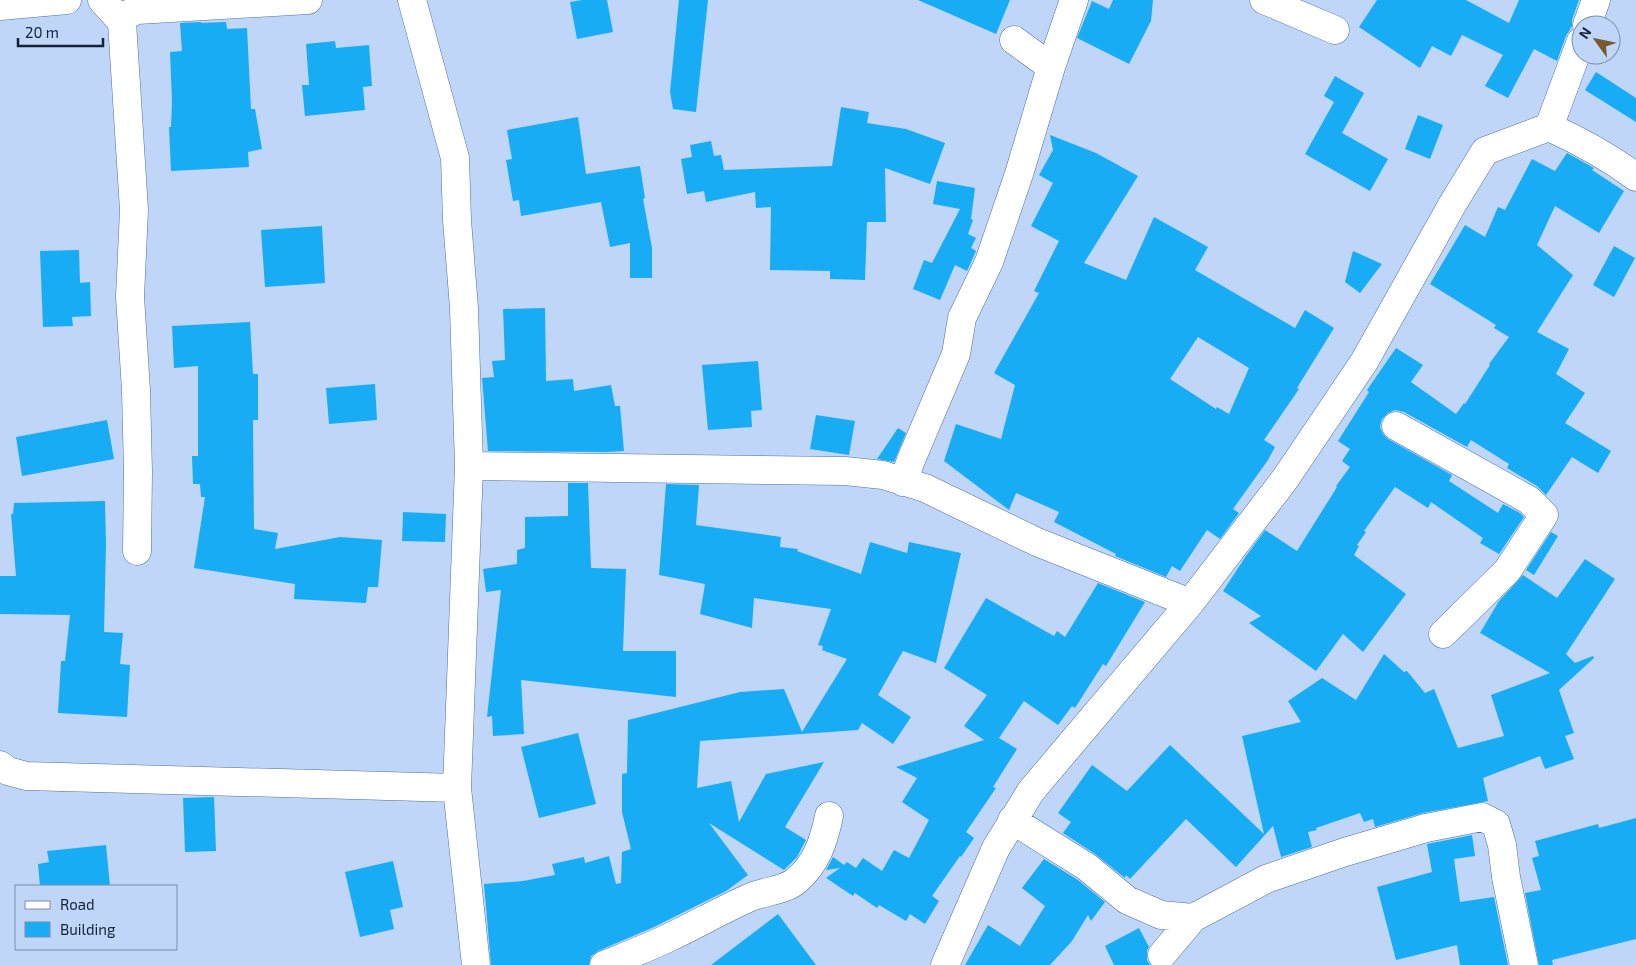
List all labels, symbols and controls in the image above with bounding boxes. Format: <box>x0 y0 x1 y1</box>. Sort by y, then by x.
scale bar <box>18 15 102 47</box>
north arrow <box>1571 15 1621 65</box>
text: 20 m <box>25 23 59 41</box>
text: N <box>1575 24 1595 42</box>
legend <box>15 885 178 950</box>
text: Road <box>60 895 95 913</box>
text: Building <box>60 920 116 938</box>

